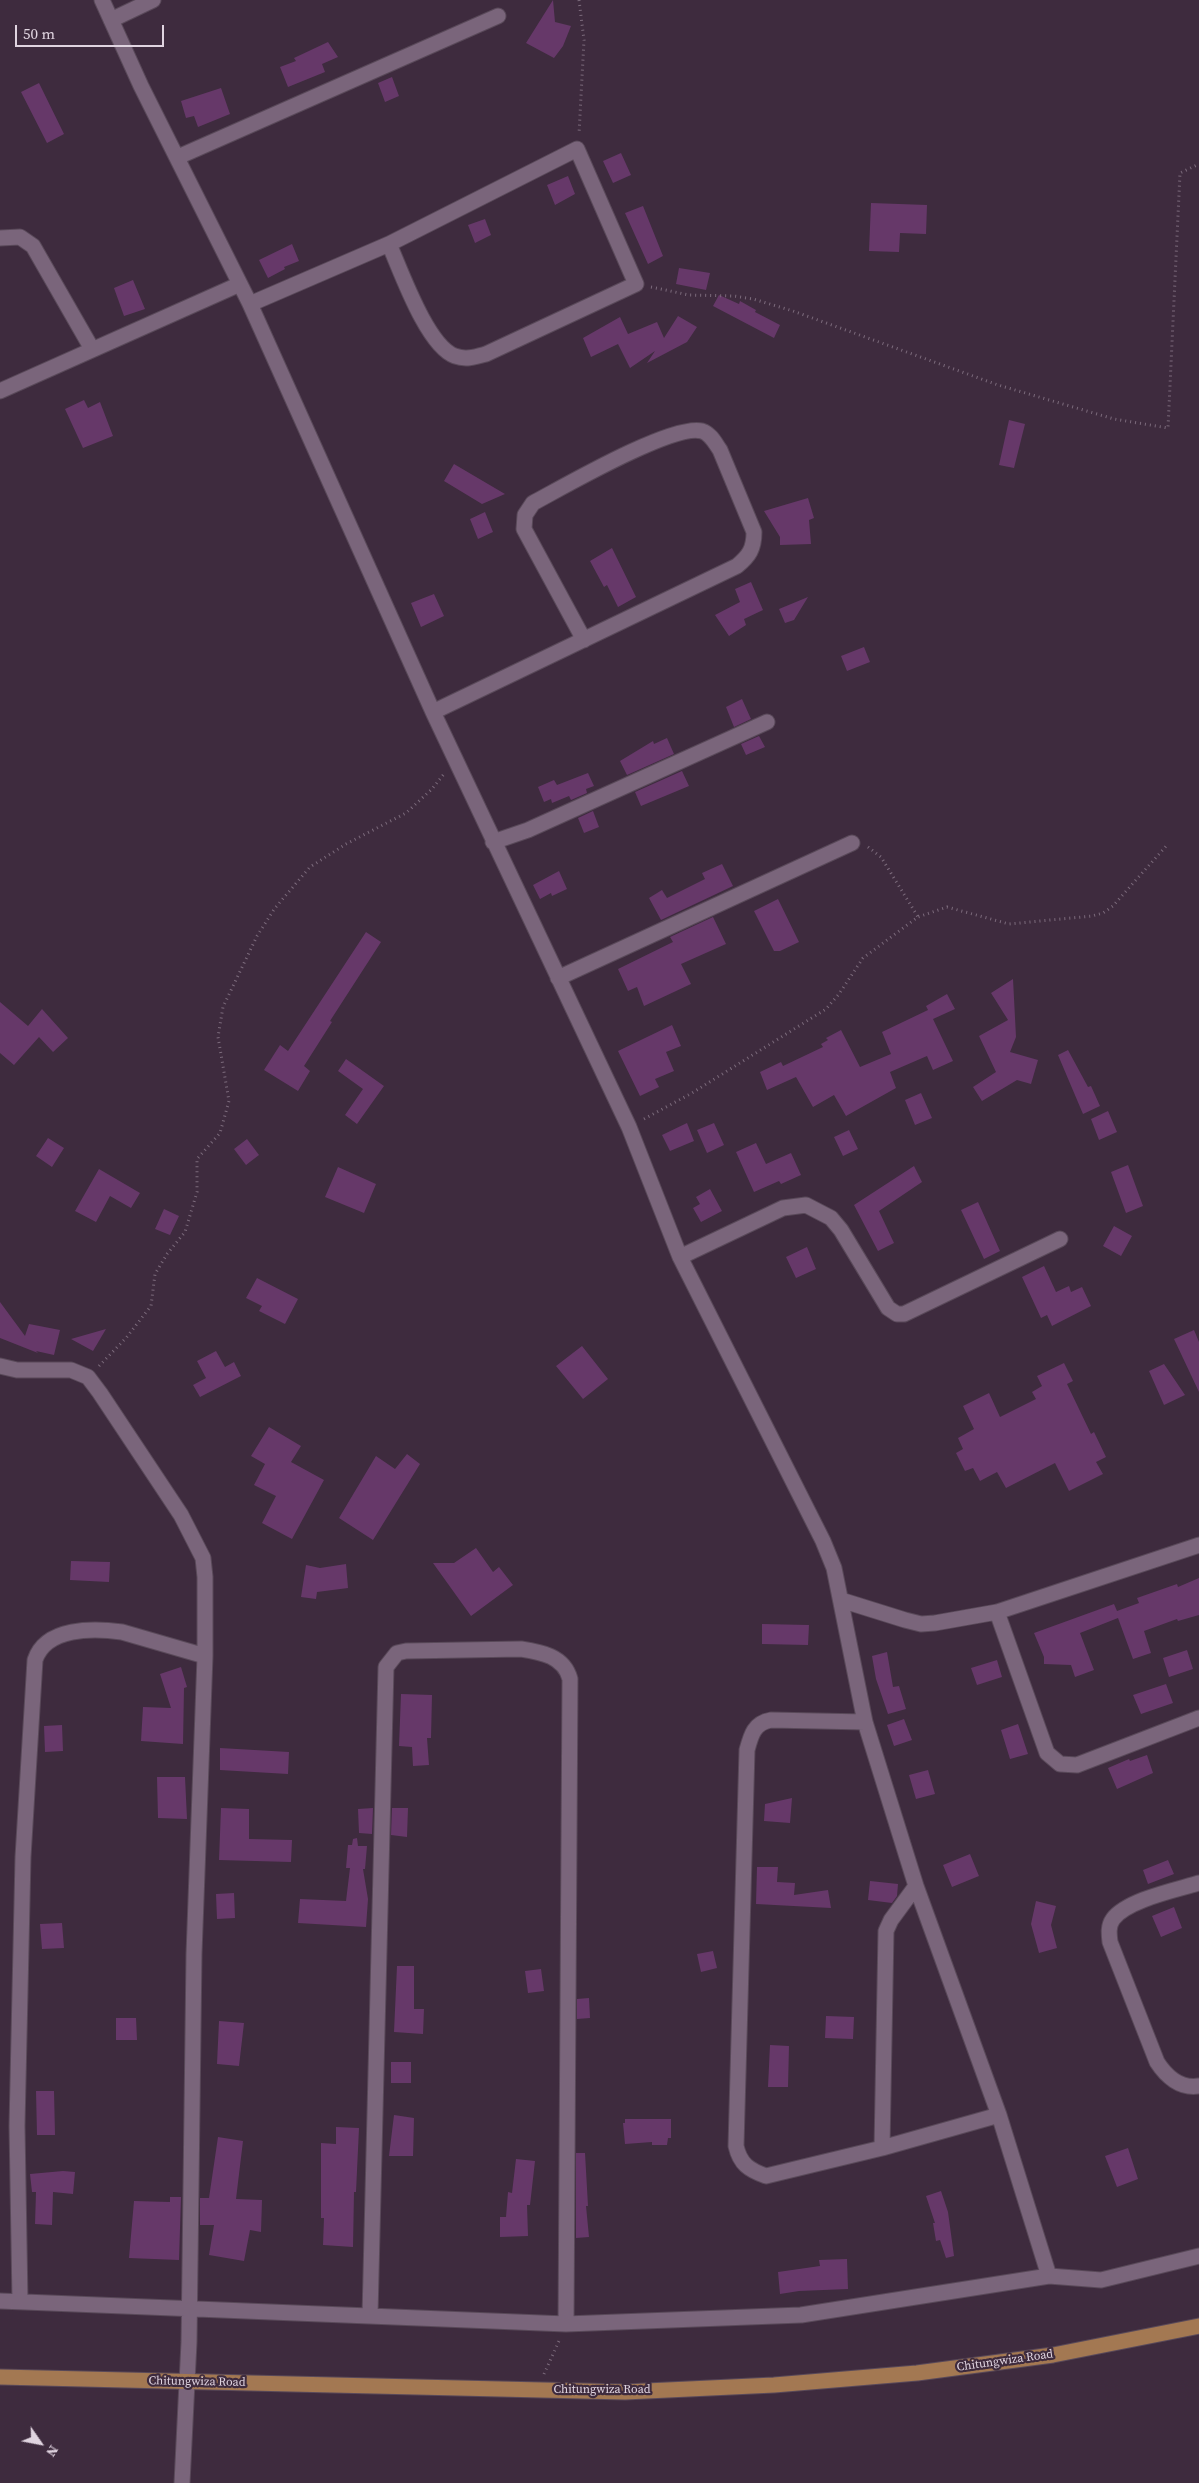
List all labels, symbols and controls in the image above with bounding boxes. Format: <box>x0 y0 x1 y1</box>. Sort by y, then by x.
scale bar <box>18 15 166 47</box>
text: 50 m <box>23 23 55 44</box>
street label: Chitungwiza Road <box>956 2347 1054 2375</box>
street label: Chitungwiza Road <box>148 2374 246 2390</box>
street label: Chitungwiza Road <box>553 2383 651 2397</box>
north arrow <box>15 2418 65 2468</box>
text: N <box>41 2441 64 2461</box>

